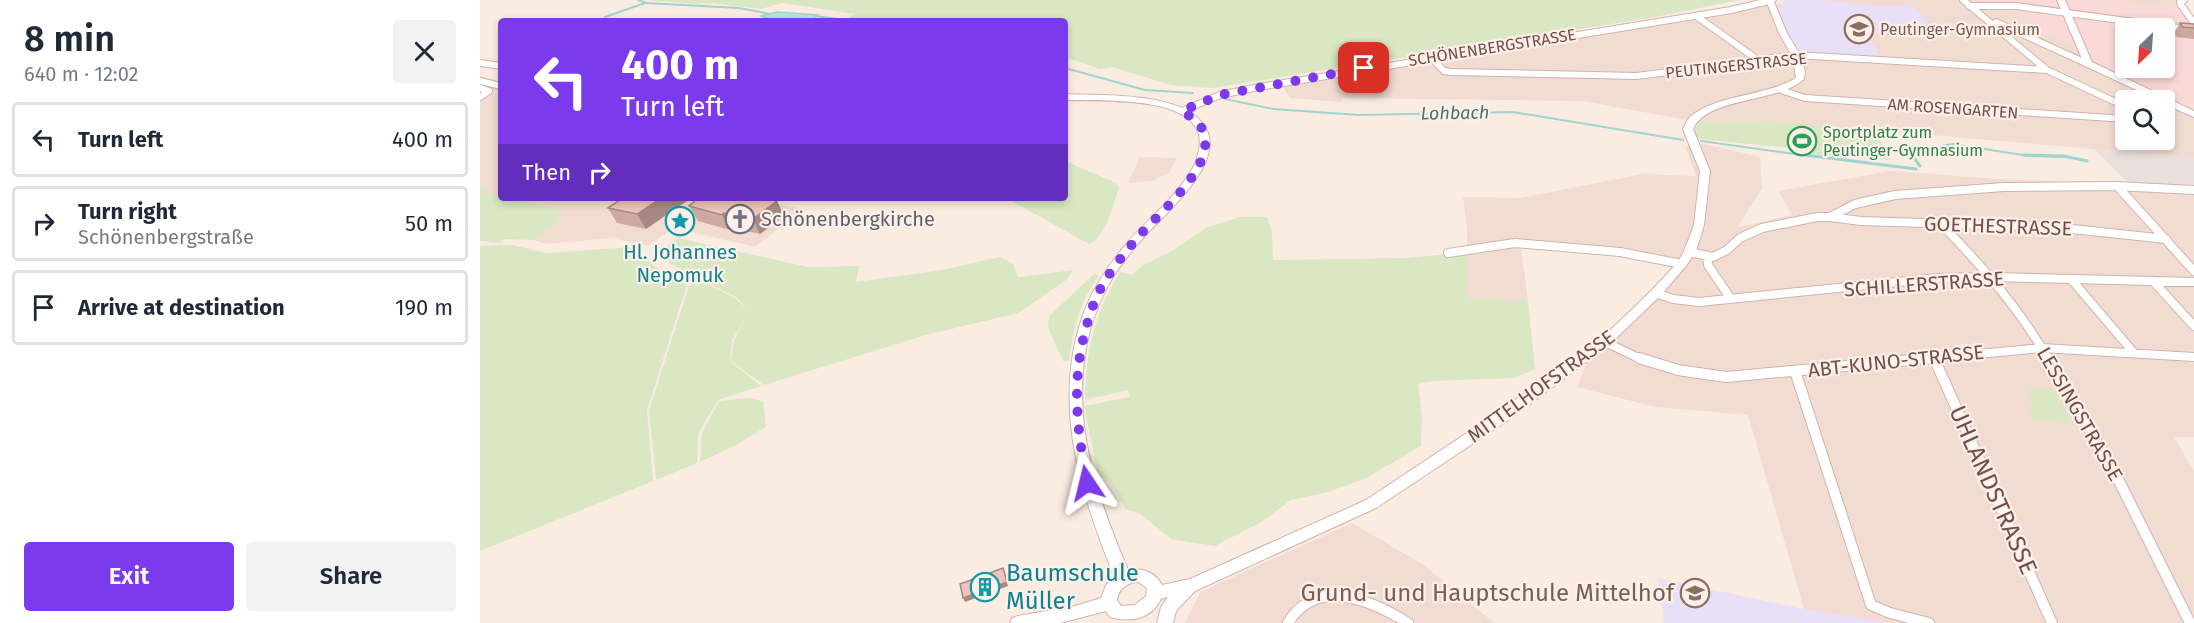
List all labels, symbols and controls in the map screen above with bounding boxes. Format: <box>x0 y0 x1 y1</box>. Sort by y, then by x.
school or university icon: Peutinger-Gymnasium <box>1843 13 1875 45</box>
text: 8 min <box>24 17 115 61</box>
north arrow <box>2115 18 2175 78</box>
map controls <box>2115 18 2175 150</box>
button: close <box>393 20 456 83</box>
place label: Peutinger-Gymnasium <box>1880 20 2040 39</box>
street label: SCHÖNENBERGSTRASSE <box>1407 25 1577 70</box>
text: 400 m <box>621 40 739 90</box>
icon: left <box>522 42 600 120</box>
pin <box>1338 42 1389 93</box>
street label: PEUTINGERSTRASSE <box>1665 49 1808 82</box>
icon: arrive <box>1347 51 1380 84</box>
text: 640 m · 12:02 <box>24 62 138 86</box>
button: search <box>2115 90 2175 150</box>
text: Turn left <box>621 91 724 123</box>
street label: AM ROSENGARTEN <box>1887 94 2019 123</box>
water label: Lohbach <box>1420 101 1490 125</box>
icon: left <box>27 123 60 156</box>
place label: Sportplatz zum Peutinger-Gymnasium <box>1823 123 1983 160</box>
sports icon: Sportplatz zum Peutinger-Gymnasium <box>1786 125 1818 157</box>
text: Turn left <box>78 126 163 153</box>
text: 400 m <box>392 126 453 153</box>
icon: right <box>583 156 616 189</box>
text: Then <box>522 159 571 186</box>
text: Turn right <box>78 198 177 225</box>
church icon: Schönenbergkirche <box>724 203 756 235</box>
place icon: Hl. Johannes Nepomuk <box>664 205 696 237</box>
icon: right <box>27 207 60 240</box>
place label: Schönenbergkirche <box>761 207 935 231</box>
text: 50 m <box>405 210 453 237</box>
street label: GOETHESTRASSE <box>1924 211 2072 241</box>
text: Schönenbergstraße <box>78 225 254 249</box>
place label: Hl. Johannes Nepomuk <box>623 240 737 287</box>
street label: SCHILLERSTRASSE <box>1843 266 2005 302</box>
icon: arrive <box>27 291 60 324</box>
text: Arrive at destination <box>78 294 285 321</box>
text: 190 m <box>395 294 453 321</box>
street label: MITTELHOFSTRASSE <box>1463 324 1619 448</box>
street label: ABT-KUNO-STRASSE <box>1807 340 1985 382</box>
street label: LESSINGSTRASSE <box>2032 343 2128 485</box>
street label: UHLANDSTRASSE <box>1943 401 2043 579</box>
position arrow <box>1055 451 1119 515</box>
button: Exit <box>24 542 234 611</box>
button: Share <box>246 542 456 611</box>
place label: Baumschule Müller <box>1006 559 1139 615</box>
building icon: Baumschule Müller <box>969 571 1001 603</box>
school or university icon: Grund- und Hauptschule Mittelhof <box>1679 577 1711 609</box>
place label: Grund- und Hauptschule Mittelhof <box>1300 579 1676 607</box>

